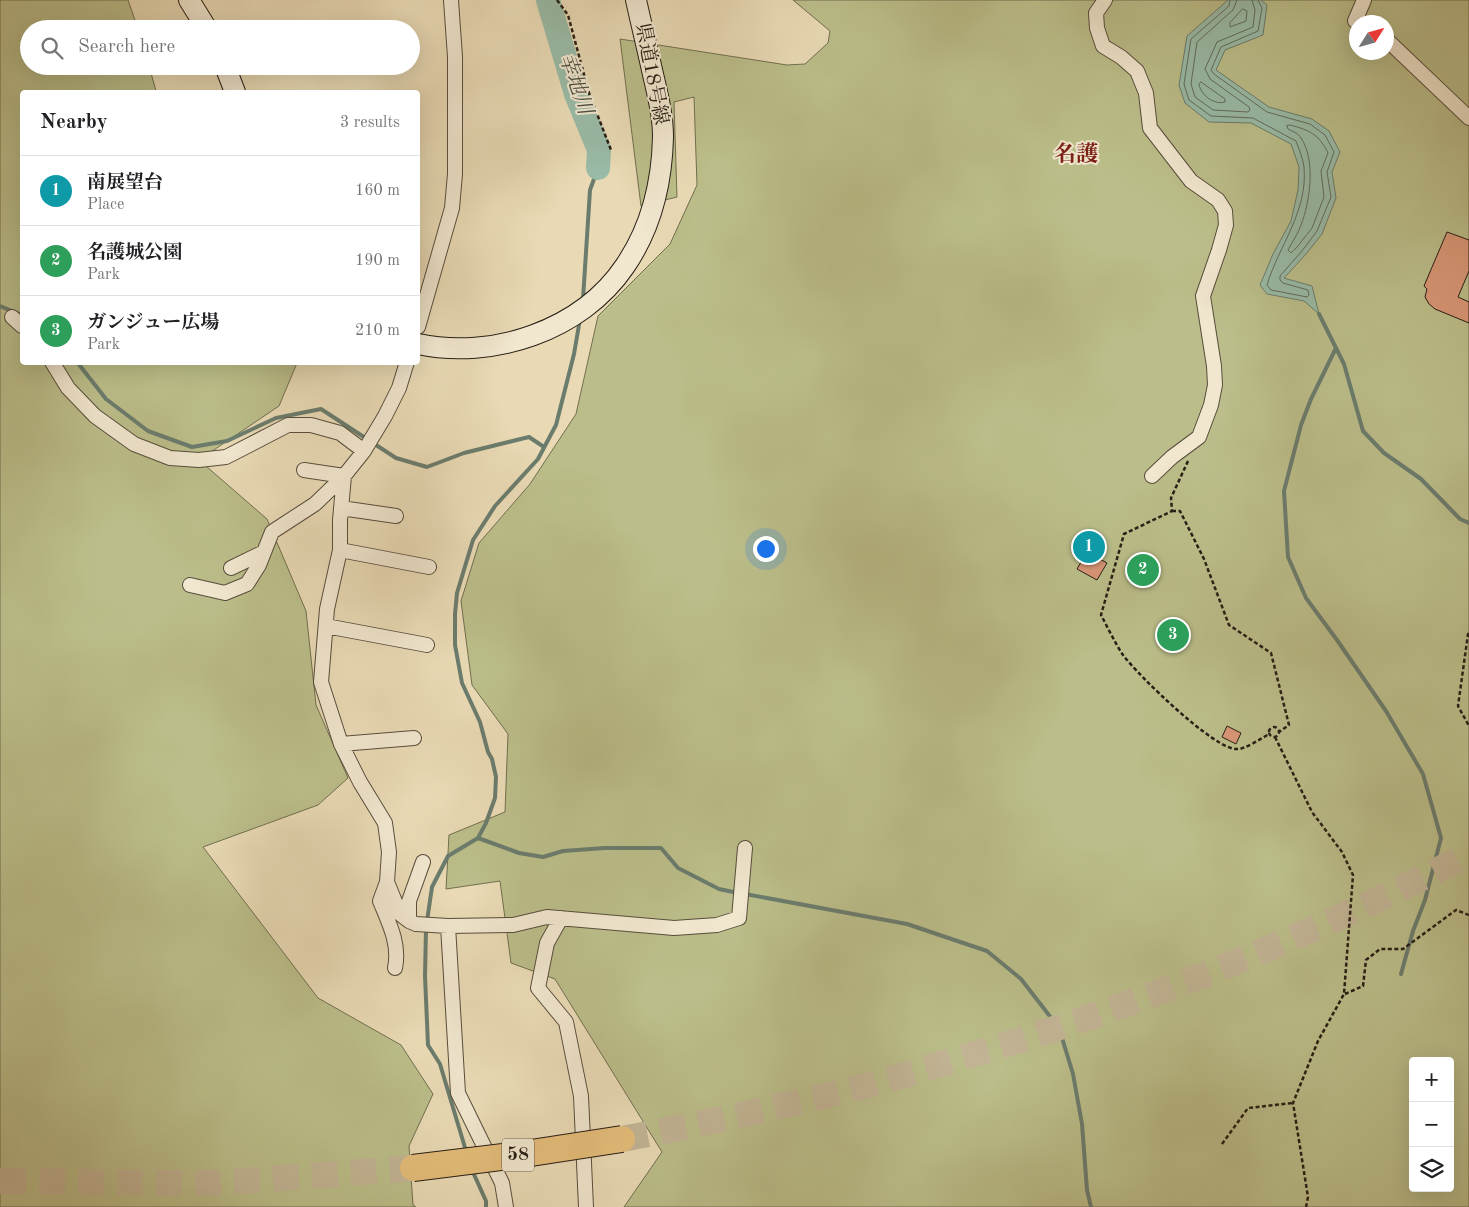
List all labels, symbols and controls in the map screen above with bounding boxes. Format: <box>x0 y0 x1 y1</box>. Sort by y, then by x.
north arrow <box>1349 15 1394 60</box>
search box <box>20 20 420 75</box>
street label: 県道18号線 <box>631 21 673 127</box>
icon: search <box>38 34 66 62</box>
text: Search here <box>78 38 175 57</box>
water label: 幸地川 <box>555 50 598 119</box>
text: Nearby <box>40 112 108 133</box>
text: 3 results <box>340 115 400 131</box>
district label: 名護 <box>1054 142 1098 166</box>
text: 南展望台 <box>87 174 163 193</box>
text: 1 <box>51 183 61 199</box>
text: 160 m <box>355 183 400 199</box>
text: Place <box>87 197 124 213</box>
text: 名護城公園 <box>87 244 182 263</box>
text: 2 <box>51 253 61 269</box>
text: 190 m <box>355 253 400 269</box>
text: Park <box>87 267 120 283</box>
text: ガンジュー広場 <box>87 314 219 333</box>
text: 3 <box>51 323 61 339</box>
text: 210 m <box>355 323 400 339</box>
text: Park <box>87 337 120 353</box>
pin: 1 <box>1073 528 1105 566</box>
your location <box>753 536 779 562</box>
pin: 2 <box>1127 551 1159 589</box>
pin: 3 <box>1157 616 1189 654</box>
map controls <box>1409 1057 1454 1192</box>
button: + <box>1409 1057 1454 1102</box>
button: − <box>1409 1102 1454 1147</box>
road number: 58 <box>502 1138 534 1172</box>
button: layers <box>1409 1147 1454 1192</box>

